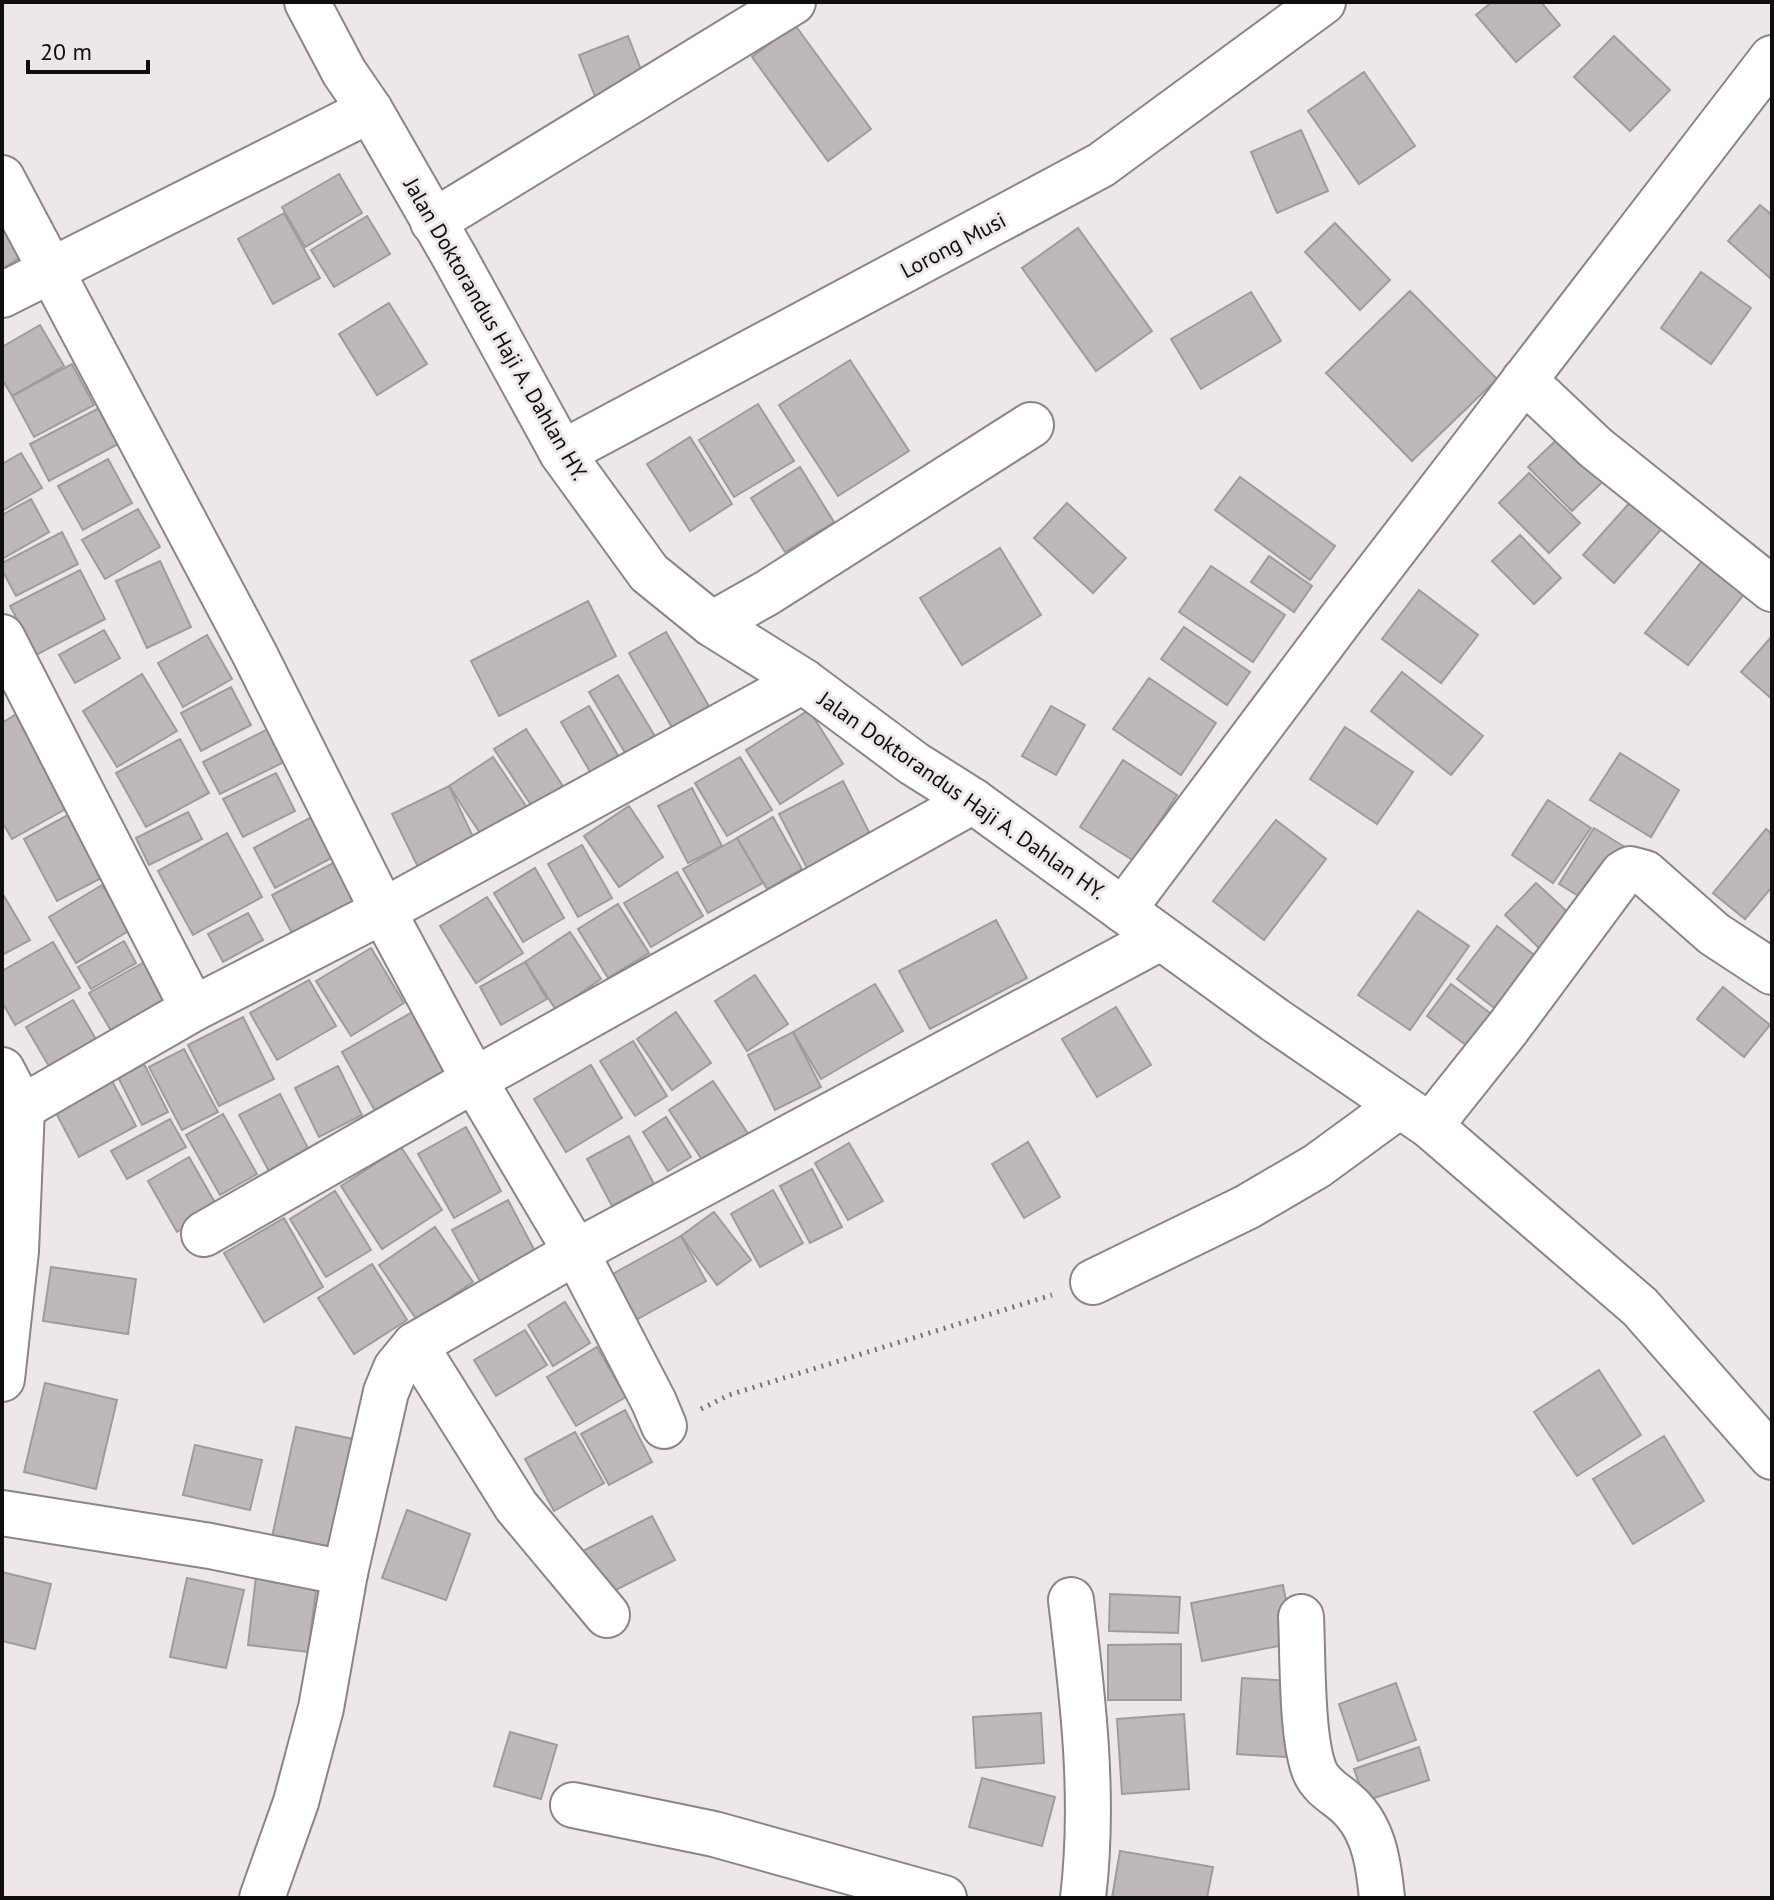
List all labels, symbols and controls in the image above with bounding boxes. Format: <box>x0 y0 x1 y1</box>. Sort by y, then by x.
scale bar <box>28 24 148 74</box>
text: 20 m <box>40 36 92 67</box>
street label: Jalan Doktorandus Haji A. Dahlan HY. <box>397 172 594 485</box>
street label: Lorong Musi <box>896 206 1010 284</box>
street label: Jalan Doktorandus Haji A. Dahlan HY. <box>812 684 1111 905</box>

